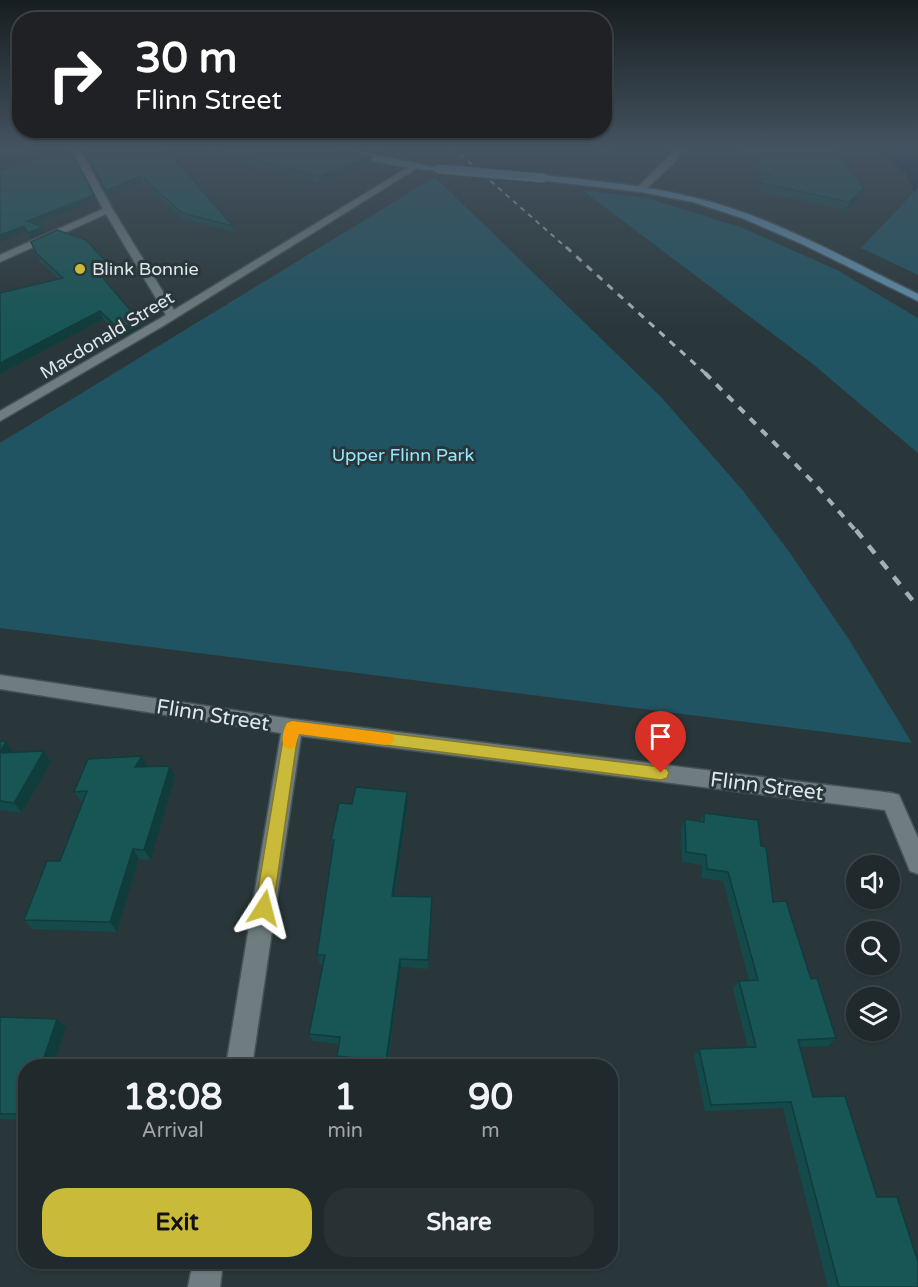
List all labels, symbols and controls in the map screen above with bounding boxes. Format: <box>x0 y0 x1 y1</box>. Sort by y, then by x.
text: 30 m <box>135 33 237 84</box>
icon: right <box>36 36 114 114</box>
text: Flinn Street <box>135 84 282 117</box>
place label: Blink Bonnie <box>92 258 199 280</box>
marker: Blink Bonnie <box>73 262 87 276</box>
street label: Macdonald Street <box>36 286 178 384</box>
park label: Upper Flinn Park <box>332 444 475 466</box>
street label: Flinn Street <box>155 694 271 737</box>
pin <box>635 711 686 773</box>
icon: arrive <box>644 720 677 753</box>
street label: Flinn Street <box>709 767 825 806</box>
map controls <box>846 855 900 1041</box>
button: sound <box>846 855 900 909</box>
position arrow <box>232 876 296 940</box>
button: search <box>846 921 900 975</box>
button: layers <box>846 987 900 1041</box>
text: 18:08 <box>123 1076 223 1119</box>
text: 1 <box>334 1076 357 1119</box>
text: 90 <box>468 1076 513 1119</box>
text: Arrival <box>142 1119 204 1143</box>
text: min <box>328 1119 363 1143</box>
text: m <box>481 1119 500 1143</box>
button: Exit <box>42 1188 312 1257</box>
button: Share <box>324 1188 594 1257</box>

